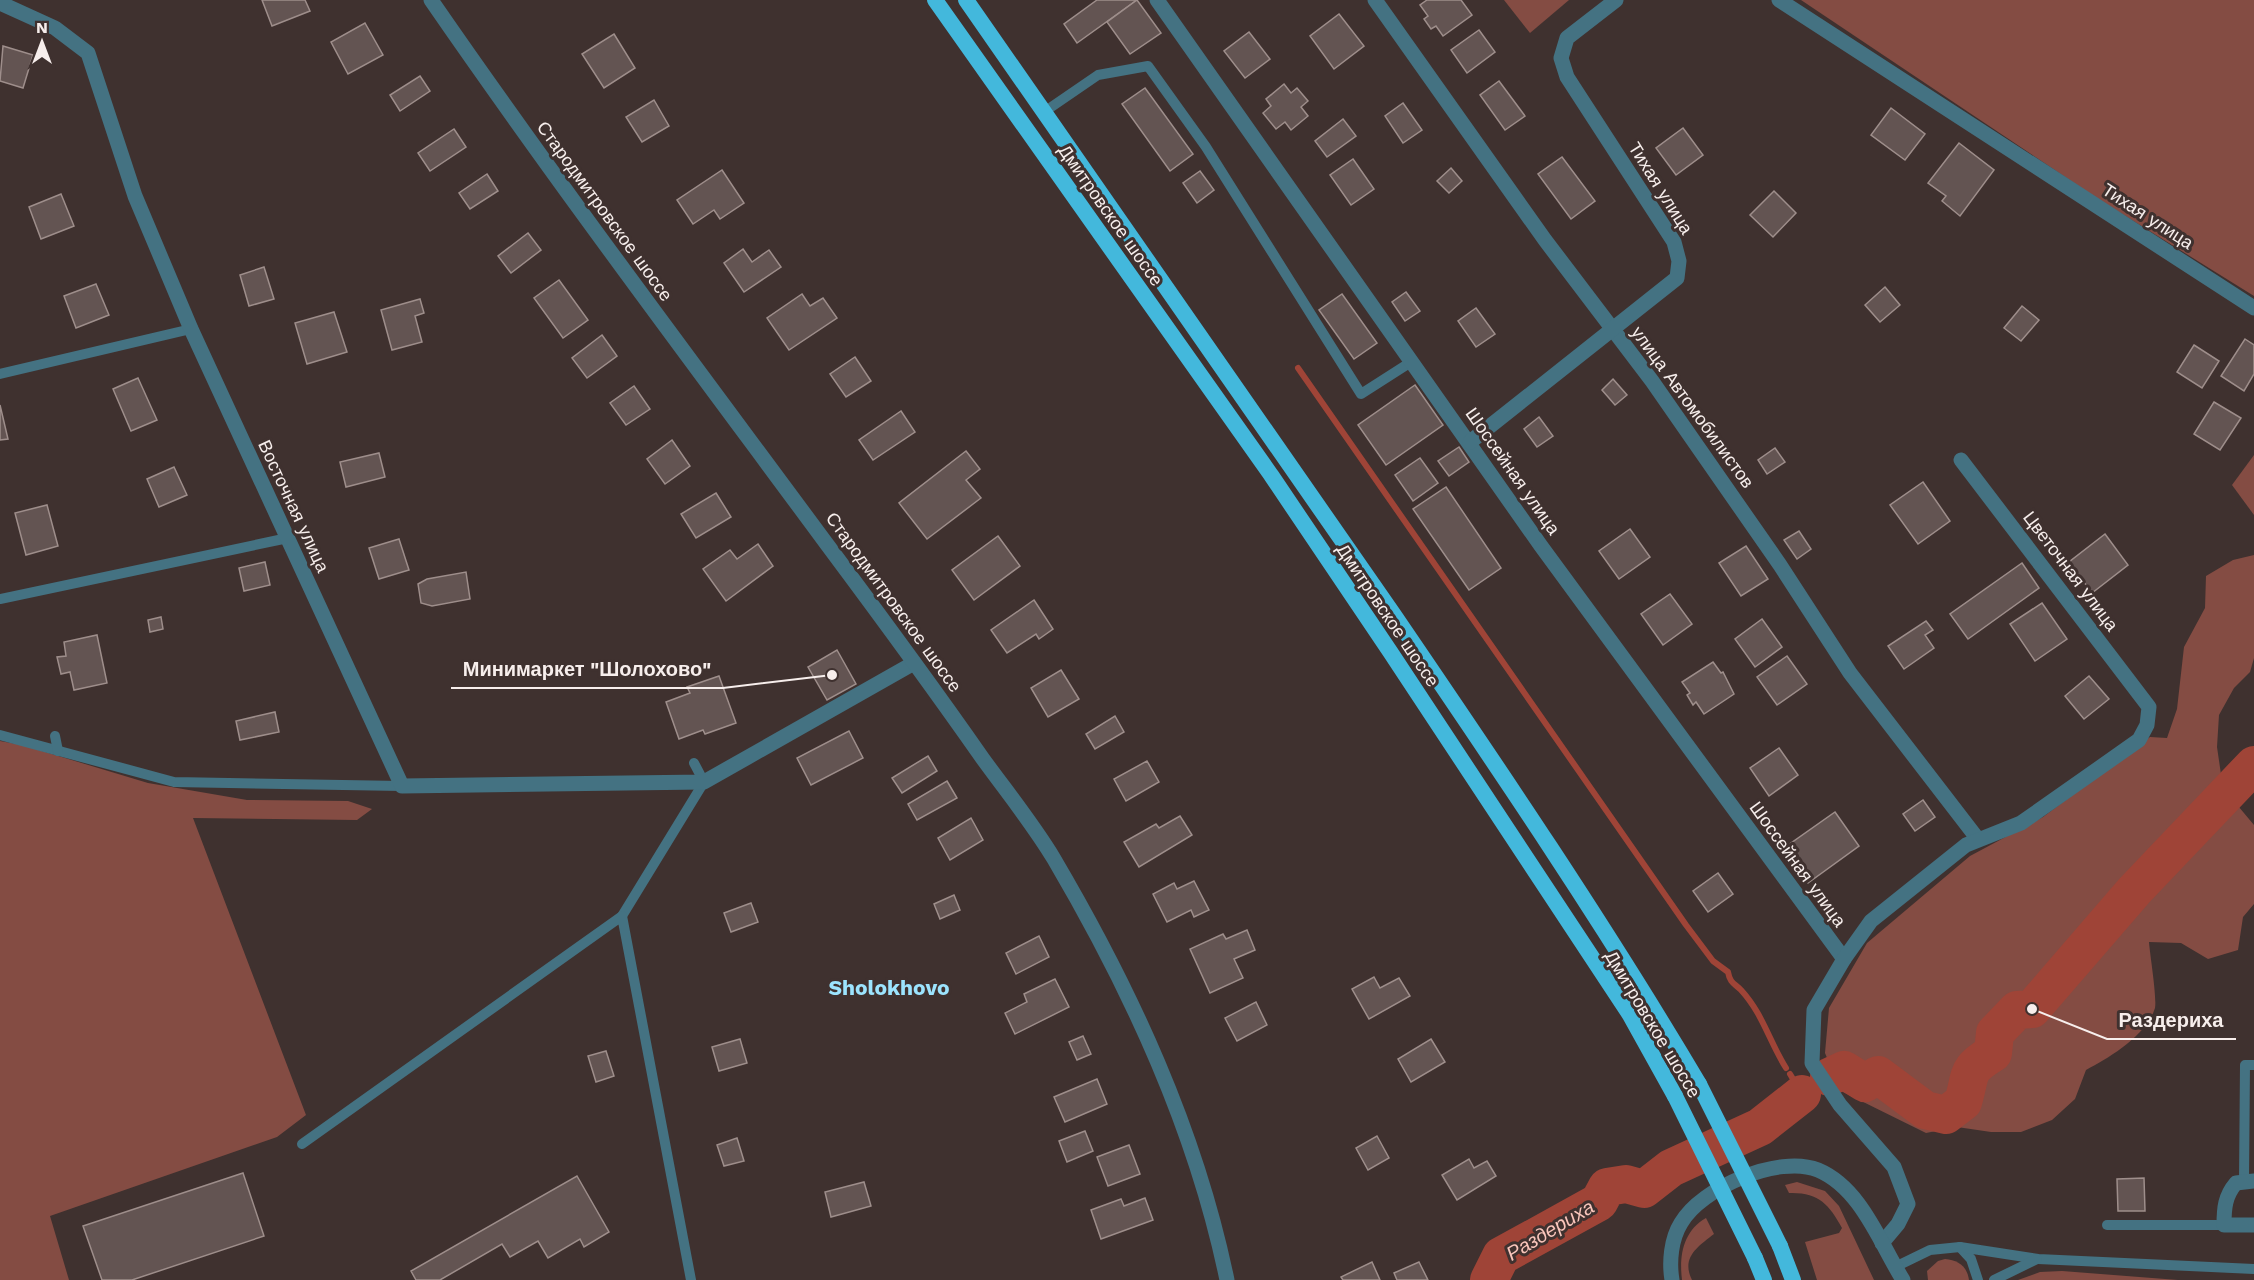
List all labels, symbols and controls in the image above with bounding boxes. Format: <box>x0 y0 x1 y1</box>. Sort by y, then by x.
north arrow <box>12 12 72 72</box>
text: N <box>36 18 48 37</box>
street label: Стародмитровское шоссе <box>533 117 677 305</box>
street label: Тихая улица <box>1624 138 1698 239</box>
street label: Дмитровское шоссе <box>1054 140 1168 290</box>
street label: Тихая улица <box>2098 179 2198 254</box>
street label: улица Автомобилистов <box>1627 322 1759 492</box>
street label: Шоссейная улица <box>1461 404 1565 539</box>
street label: Восточная улица <box>254 437 334 576</box>
street label: Цветочная улица <box>2019 507 2123 636</box>
street label: Стародмитровское шоссе <box>822 508 966 696</box>
street label: Дмитровское шоссе <box>1332 540 1444 690</box>
callout: Минимаркет "Шолохово" <box>451 650 723 688</box>
text: Минимаркет "Шолохово" <box>463 657 711 681</box>
street label: Шоссейная улица <box>1745 797 1851 932</box>
street label: Дмитровское шоссе <box>1601 947 1705 1101</box>
district label: Sholokhovo <box>828 975 950 1000</box>
callout: Раздериха <box>2107 1001 2236 1039</box>
text: Раздериха <box>2119 1008 2224 1032</box>
water label: Раздериха <box>1502 1194 1598 1266</box>

